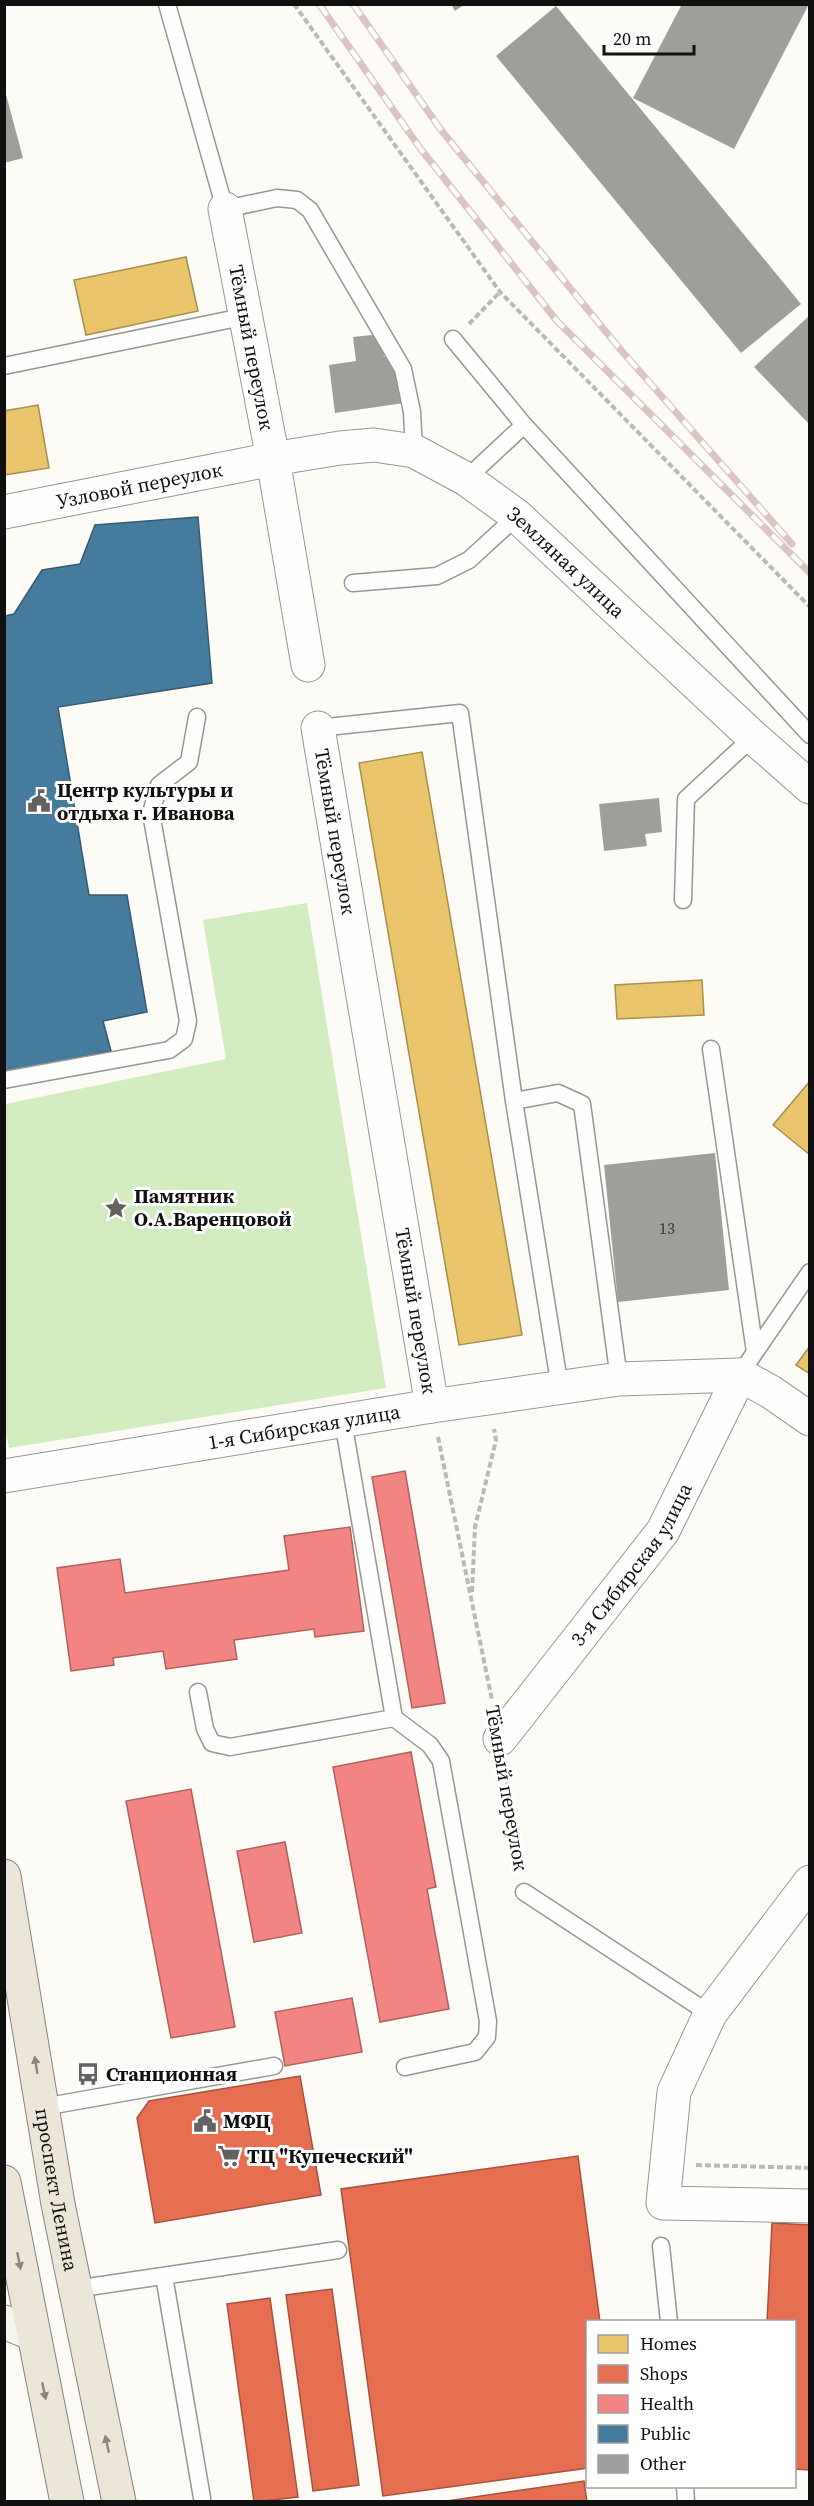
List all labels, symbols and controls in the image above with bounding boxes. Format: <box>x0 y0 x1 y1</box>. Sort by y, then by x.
scale bar <box>604 18 694 56</box>
text: 20 m <box>613 26 651 51</box>
street label: Тёмный переулок <box>222 263 281 432</box>
street label: Узловой переулок <box>54 455 225 515</box>
street label: Земляная улица <box>502 499 632 625</box>
street label: Тёмный переулок <box>308 747 363 917</box>
place label: Центр культуры и отдыха г. Иванова <box>57 776 235 827</box>
public building icon: Центр культуры и отдыха г. Иванова <box>26 788 52 814</box>
place label: Памятник О.А.Варенцовой <box>134 1182 292 1233</box>
place icon: Памятник О.А.Варенцовой <box>103 1195 129 1221</box>
house number: 13 <box>659 1217 675 1239</box>
street label: Тёмный переулок <box>388 1226 444 1396</box>
street label: 1-я Сибирская улица <box>206 1397 403 1456</box>
street label: 3-я Сибирская улица <box>564 1477 699 1652</box>
street label: Тёмный переулок <box>479 1703 535 1873</box>
one-way arrow <box>31 2055 40 2074</box>
place label: Станционная <box>106 2060 237 2088</box>
bus stop icon: Станционная <box>75 2061 101 2087</box>
street label: проспект Ленина <box>28 2106 86 2275</box>
place label: МФЦ <box>223 2107 271 2135</box>
public building icon: МФЦ <box>192 2108 218 2134</box>
place label: ТЦ "Купеческий" <box>247 2142 413 2170</box>
supermarket icon: ТЦ "Купеческий" <box>216 2143 242 2169</box>
one-way arrow <box>15 2251 24 2270</box>
legend <box>586 2320 796 2488</box>
text: Homes <box>640 2331 697 2356</box>
text: Shops <box>640 2361 688 2386</box>
one-way arrow <box>40 2382 49 2401</box>
text: Health <box>640 2391 694 2416</box>
text: Public <box>640 2421 691 2446</box>
one-way arrow <box>102 2435 111 2454</box>
text: Other <box>640 2451 687 2476</box>

